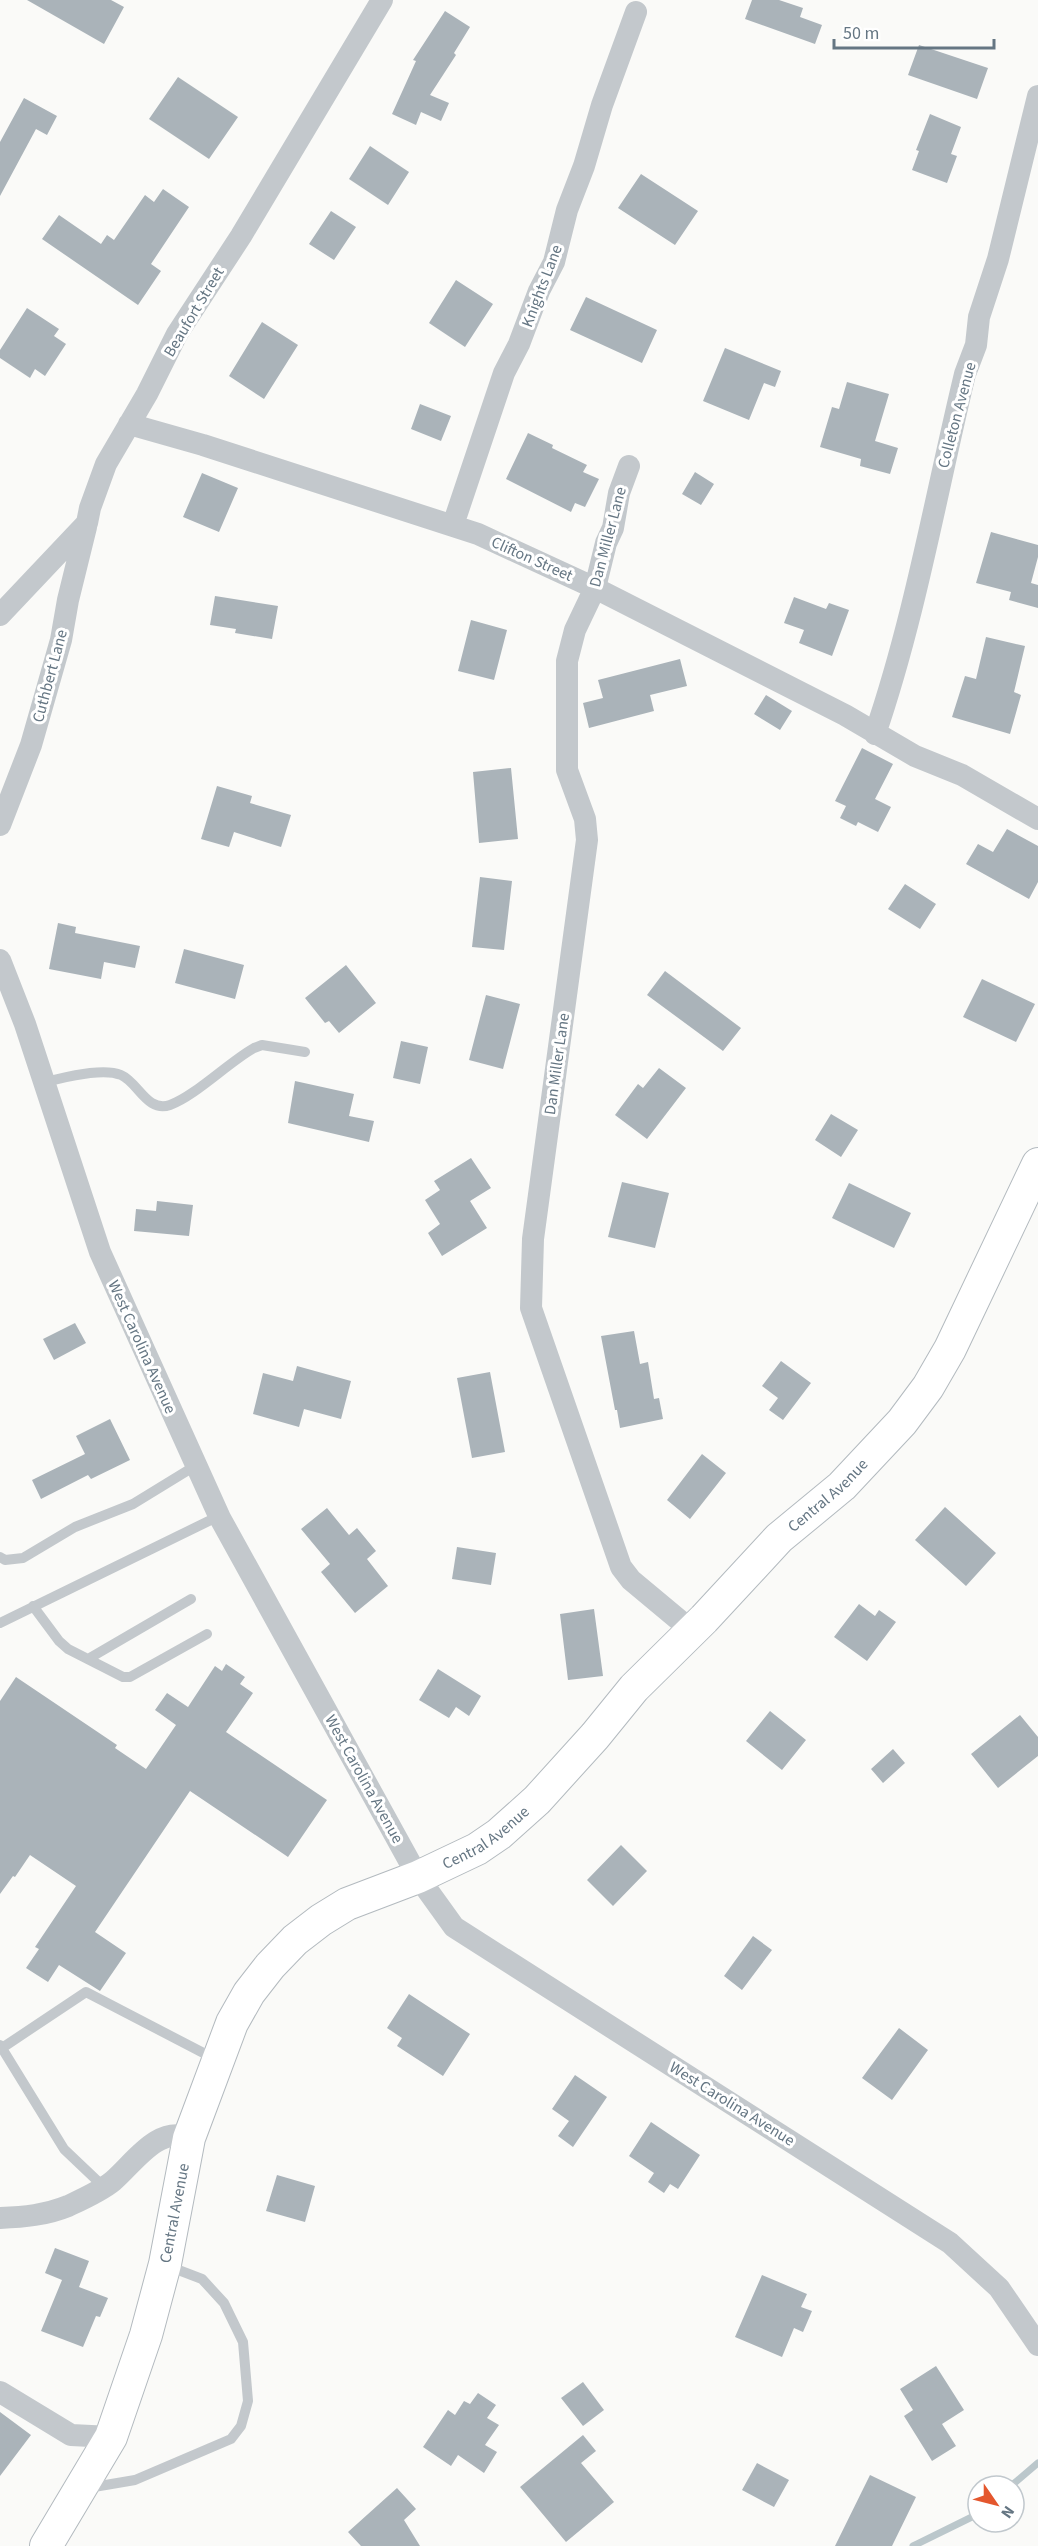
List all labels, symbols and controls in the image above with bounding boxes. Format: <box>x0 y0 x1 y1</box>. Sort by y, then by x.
scale bar <box>834 12 994 50</box>
text: 50 m <box>843 21 879 46</box>
street label: Knights Lane <box>516 242 568 330</box>
street label: Beaufort Street <box>158 262 230 361</box>
street label: Colleton Avenue <box>932 360 982 470</box>
street label: Dan Miller Lane <box>584 484 632 590</box>
street label: Clifton Street <box>488 531 577 587</box>
street label: Cuthbert Lane <box>27 627 73 725</box>
street label: Dan Miller Lane <box>539 1012 575 1116</box>
street label: West Carolina Avenue <box>103 1277 181 1417</box>
street label: Central Avenue <box>783 1454 873 1537</box>
street label: West Carolina Avenue <box>319 1711 409 1847</box>
street label: Central Avenue <box>439 1801 534 1875</box>
street label: West Carolina Avenue <box>665 2056 799 2152</box>
street label: Central Avenue <box>154 2161 195 2265</box>
north arrow <box>966 2474 1026 2534</box>
text: N <box>995 2501 1020 2523</box>

